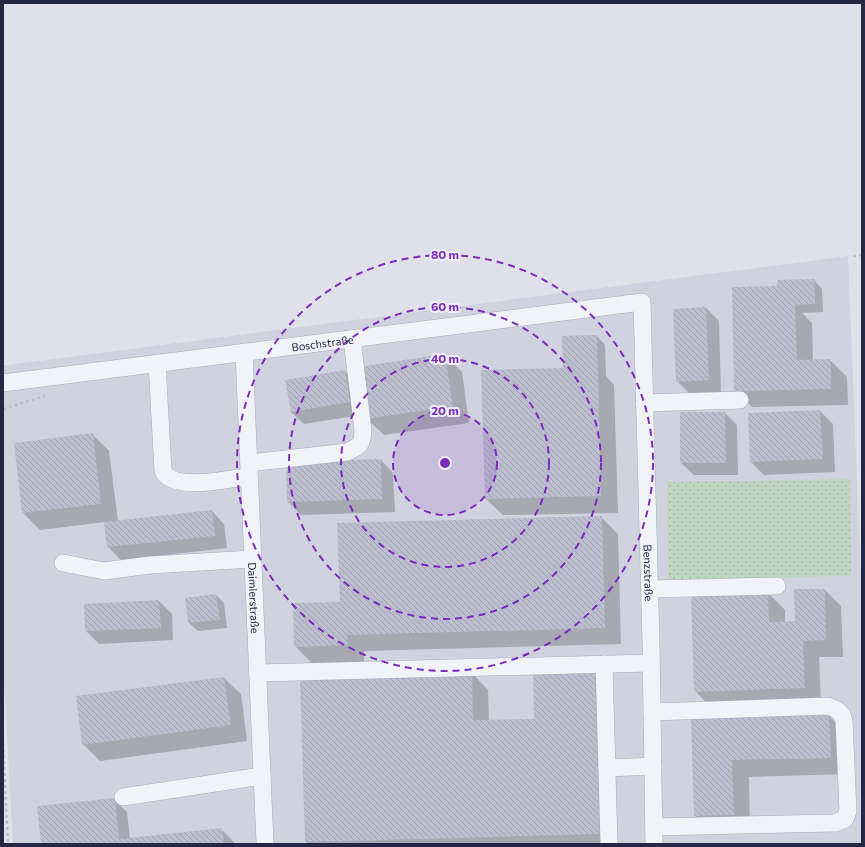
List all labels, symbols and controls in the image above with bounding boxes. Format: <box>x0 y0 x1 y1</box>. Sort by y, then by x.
text: 80 m <box>431 247 459 261</box>
text: 60 m <box>431 299 459 313</box>
street label: Boschstraße <box>291 332 354 353</box>
text: 40 m <box>431 351 459 365</box>
text: 20 m <box>431 403 459 417</box>
centre of rings <box>438 456 452 470</box>
street label: Benzstraße <box>642 544 656 602</box>
street label: Daimlerstraße <box>246 562 263 634</box>

